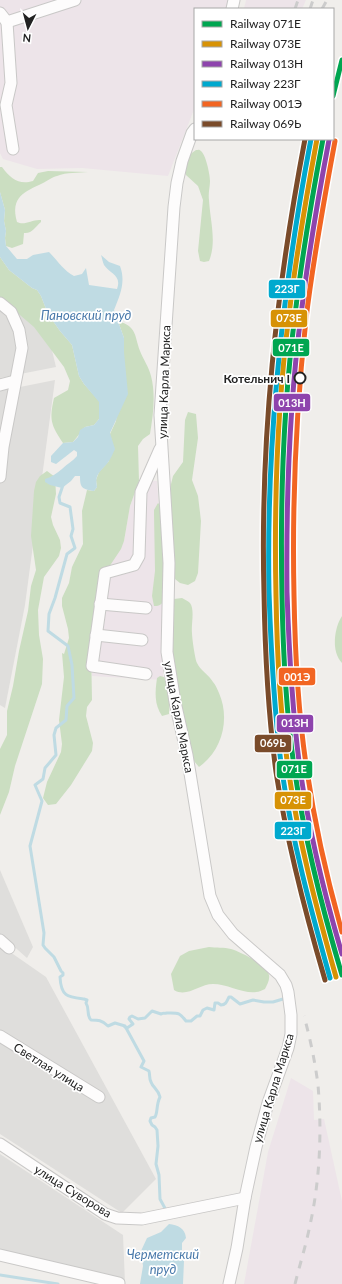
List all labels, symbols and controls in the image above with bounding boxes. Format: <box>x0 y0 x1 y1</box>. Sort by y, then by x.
north arrow <box>8 8 48 48</box>
legend <box>194 8 334 140</box>
text: Railway 071Е <box>230 16 301 31</box>
text: N <box>22 32 32 45</box>
text: Railway 073Е <box>230 36 301 51</box>
text: Railway 013Н <box>230 56 303 71</box>
text: Railway 223Г <box>230 76 301 91</box>
text: Railway 001Э <box>230 96 302 111</box>
text: Railway 069Ь <box>230 116 301 131</box>
line badge: 223Г <box>268 279 306 299</box>
text: 223Г <box>274 282 300 295</box>
water label: Пановский пруд <box>41 307 131 323</box>
line badge: 073Е <box>270 309 308 328</box>
text: 073Е <box>276 311 302 324</box>
street label: улица Карла Маркса <box>155 325 173 439</box>
line badge: 071Е <box>272 338 310 357</box>
text: 071Е <box>278 341 304 354</box>
place label: Котельнич I <box>223 371 290 386</box>
marker: Котельнич I <box>293 371 307 385</box>
line badge: 013Н <box>273 393 311 412</box>
text: 013Н <box>278 396 306 409</box>
street label: улица Карла Маркса <box>161 660 197 774</box>
line badge: 001Э <box>278 667 316 686</box>
text: 001Э <box>284 670 310 683</box>
line badge: 013Н <box>276 714 314 733</box>
text: 013Н <box>281 716 309 729</box>
line badge: 069Ь <box>254 734 292 753</box>
text: 069Ь <box>260 736 286 749</box>
line badge: 071Е <box>276 760 313 779</box>
text: 071Е <box>281 762 307 775</box>
line badge: 073Е <box>274 791 312 810</box>
text: 073Е <box>280 793 306 806</box>
line badge: 223Г <box>274 821 312 840</box>
text: 223Г <box>280 824 306 837</box>
street label: улица Карла Маркса <box>249 1031 297 1145</box>
street label: Светлая улица <box>11 1039 87 1095</box>
street label: улица Суворова <box>32 1161 114 1221</box>
water label: Черметский пруд <box>127 1246 199 1277</box>

